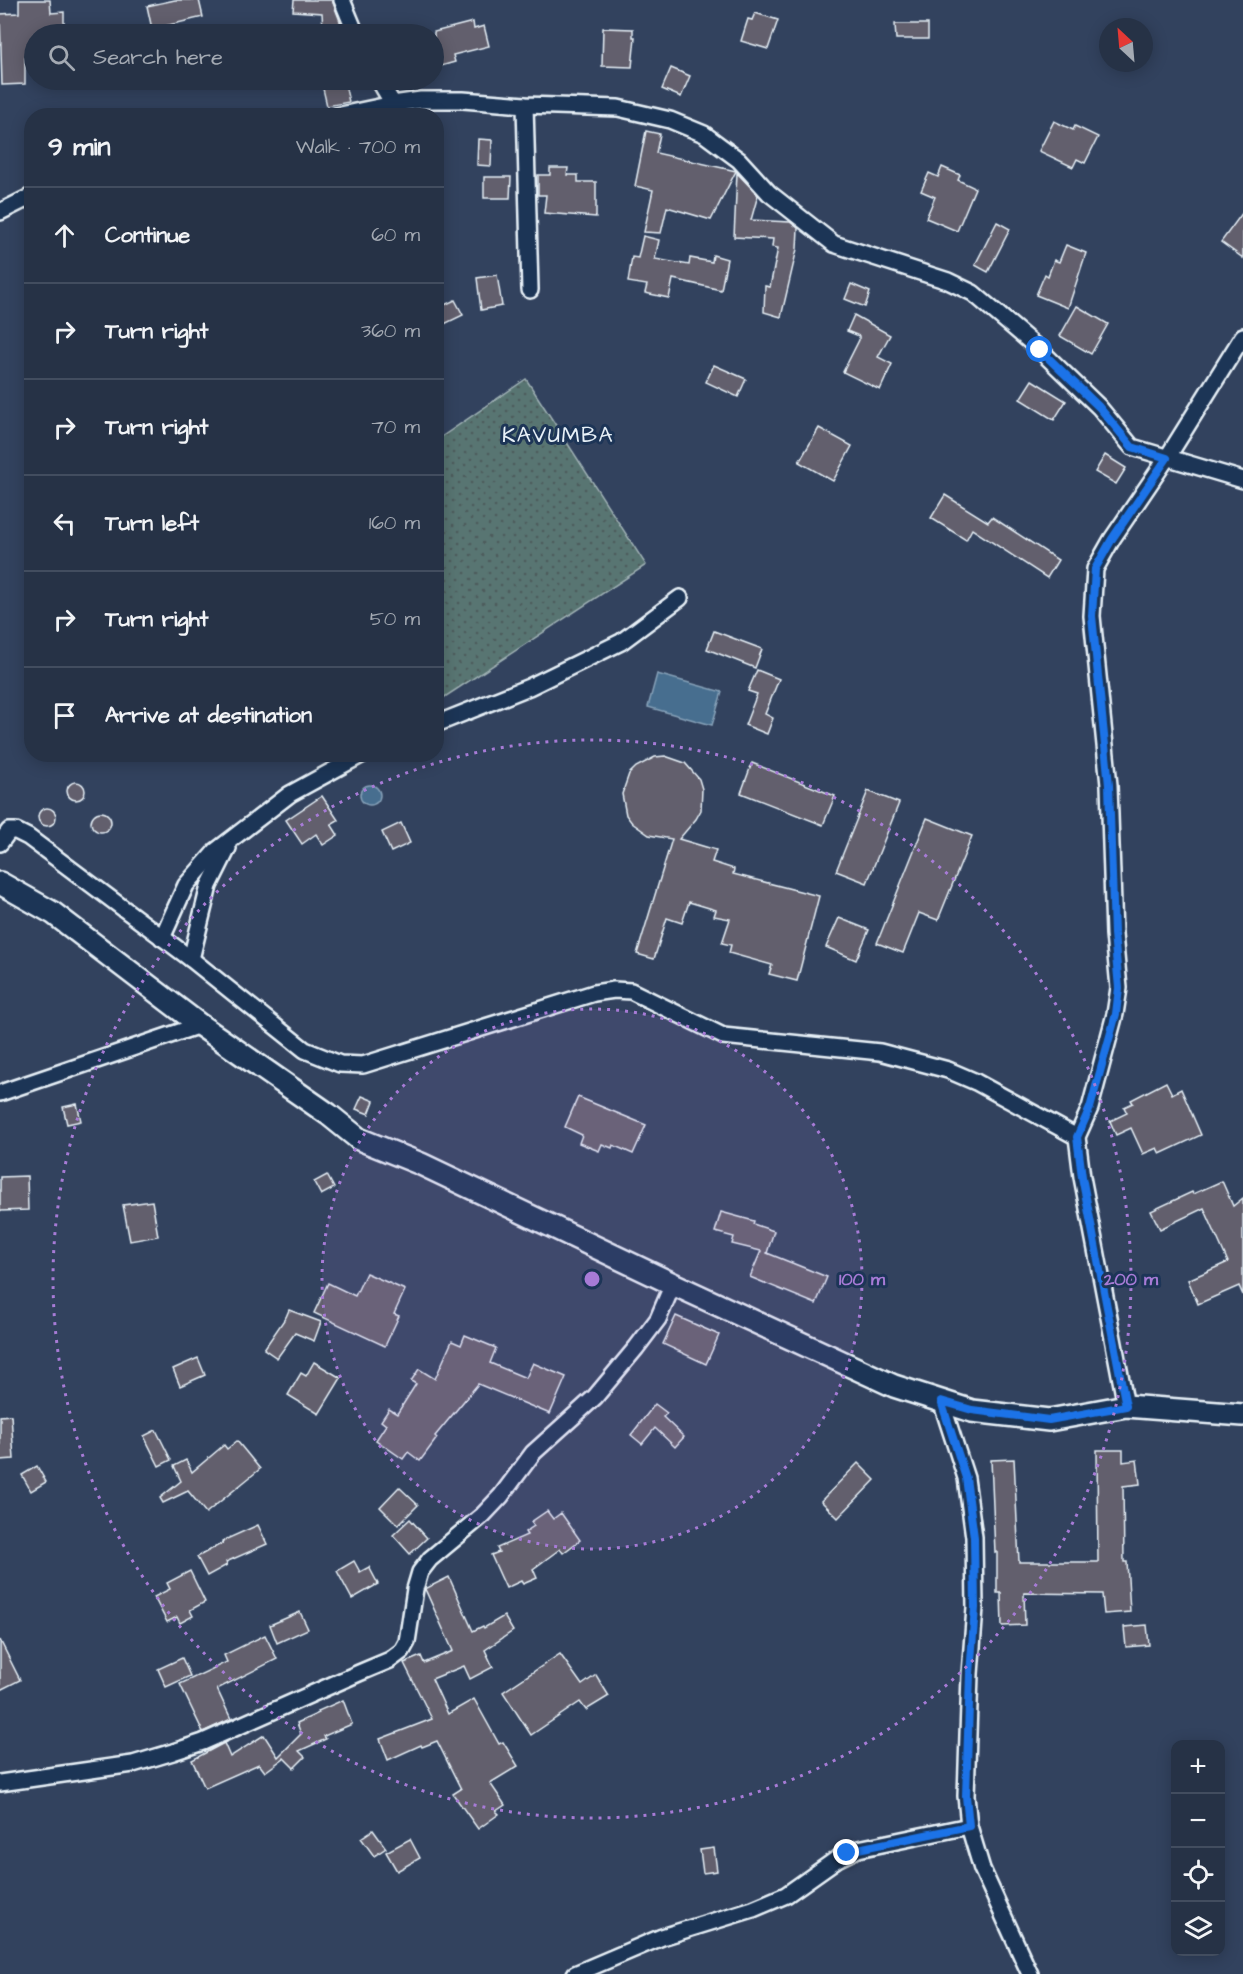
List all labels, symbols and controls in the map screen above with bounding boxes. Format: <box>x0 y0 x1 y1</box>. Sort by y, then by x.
north arrow <box>1099 18 1153 72</box>
search box <box>24 24 444 90</box>
icon: search <box>45 41 78 74</box>
text: Search here <box>93 42 223 73</box>
text: 9 min <box>48 129 110 165</box>
text: Walk · 700 m <box>296 133 420 161</box>
icon: ahead <box>48 219 81 252</box>
text: Continue <box>105 220 190 251</box>
text: 60 m <box>371 221 420 249</box>
icon: right <box>48 315 81 348</box>
text: Turn right <box>105 316 208 347</box>
text: 360 m <box>361 317 420 345</box>
route start <box>1026 336 1052 362</box>
icon: right <box>48 411 81 444</box>
text: Turn right <box>105 412 208 443</box>
text: 70 m <box>372 413 420 441</box>
district label: KAVUMBA <box>502 420 614 451</box>
icon: left <box>48 507 81 540</box>
text: Turn left <box>105 508 199 539</box>
text: 160 m <box>369 509 420 537</box>
icon: right <box>48 603 81 636</box>
text: Turn right <box>105 604 208 635</box>
text: 50 m <box>370 605 420 633</box>
icon: arrive <box>48 699 81 732</box>
text: Arrive at destination <box>105 700 312 731</box>
text: 100 m <box>839 1267 886 1292</box>
text: 200 m <box>1103 1267 1159 1292</box>
centre of rings <box>582 1269 602 1289</box>
map controls <box>1171 1740 1225 1956</box>
button: + <box>1171 1740 1225 1794</box>
button: − <box>1171 1794 1225 1848</box>
route end <box>833 1839 859 1865</box>
button: locate <box>1171 1848 1225 1902</box>
button: layers <box>1171 1902 1225 1956</box>

